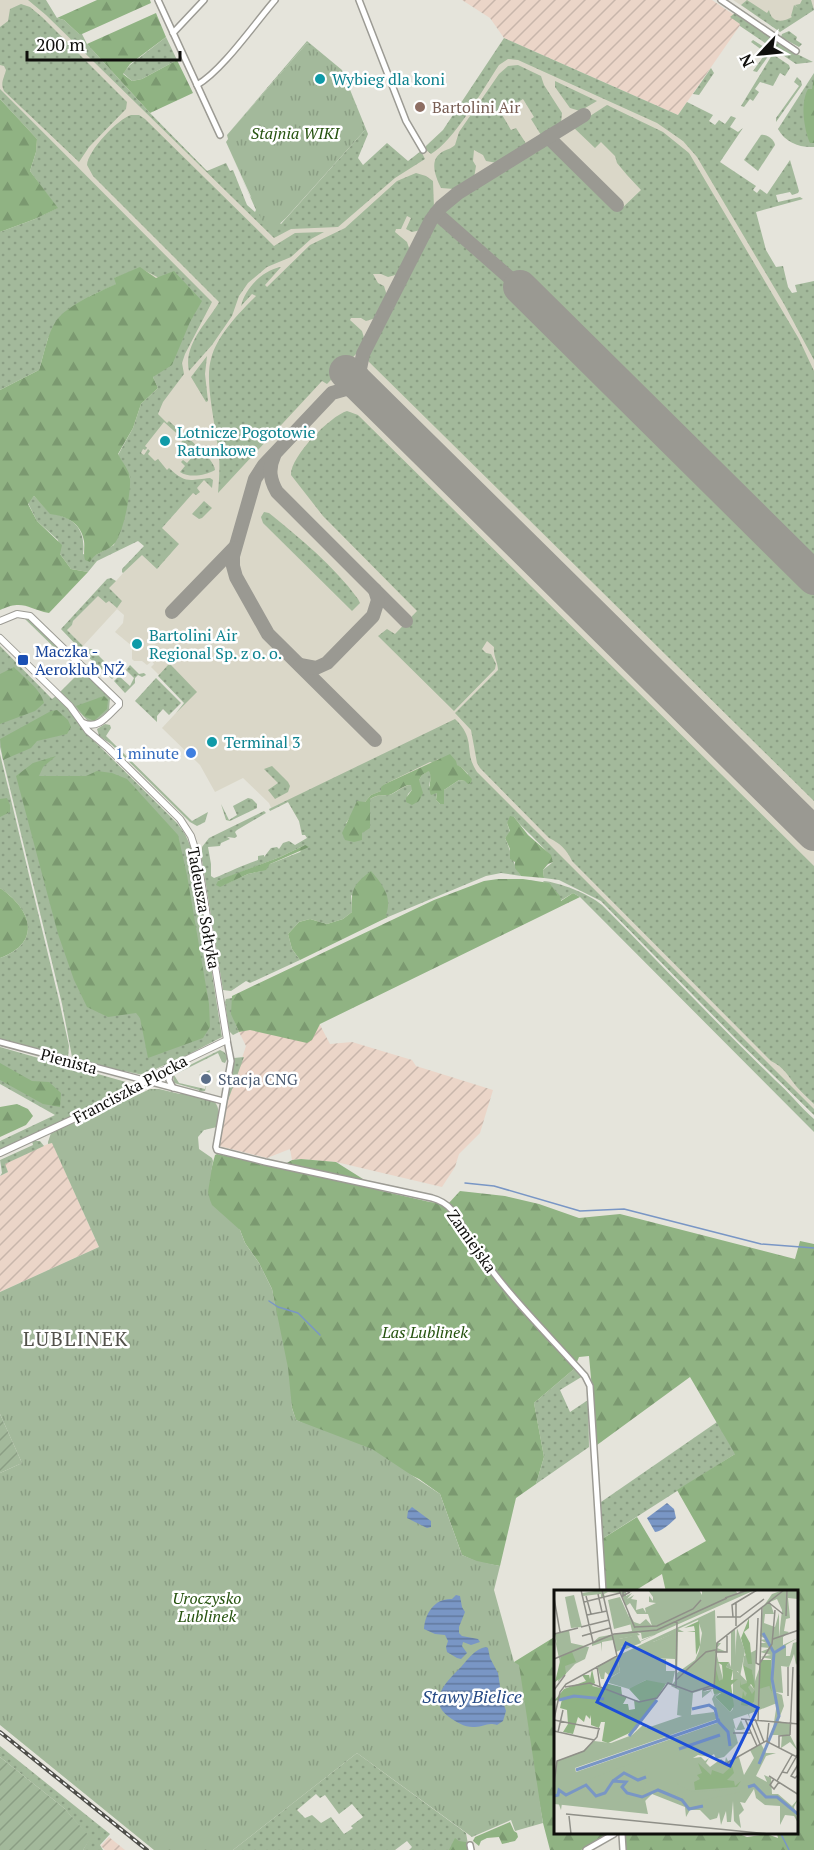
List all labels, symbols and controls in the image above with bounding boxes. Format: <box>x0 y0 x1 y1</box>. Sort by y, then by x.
scale bar <box>27 24 180 62</box>
north arrow <box>730 24 790 84</box>
text: 200 m <box>36 32 85 56</box>
text: N <box>734 50 759 71</box>
place label: Wybieg dla koni <box>332 68 445 90</box>
marker: Wybieg dla koni <box>313 72 327 86</box>
place label: Bartolini Air <box>432 96 521 118</box>
marker: Bartolini Air <box>413 100 427 114</box>
park label: Stajnia WIKI <box>251 122 341 144</box>
place label: Lotnicze Pogotowie Ratunkowe <box>177 421 316 461</box>
marker: Lotnicze Pogotowie Ratunkowe <box>158 434 172 448</box>
place label: Bartolini Air Regional Sp. z o. o. <box>149 624 282 664</box>
marker: Bartolini Air Regional Sp. z o. o. <box>130 637 144 651</box>
place label: Maczka - Aeroklub NŻ <box>35 640 125 680</box>
marker: Maczka - Aeroklub NŻ <box>16 653 30 667</box>
place label: Terminal 3 <box>224 731 301 753</box>
marker: Terminal 3 <box>205 735 219 749</box>
place label: 1 minute <box>115 742 179 764</box>
marker: 1 minute <box>184 746 198 760</box>
street label: Tadeusza Sołtyka <box>182 845 226 971</box>
street label: Pienista <box>38 1043 100 1079</box>
street label: Franciszka Plocka <box>69 1050 191 1128</box>
place label: Stacja CNG <box>218 1068 298 1090</box>
marker: Stacja CNG <box>199 1072 213 1086</box>
street label: Zamiejska <box>442 1205 502 1277</box>
park label: Las Lublinek <box>381 1321 468 1343</box>
district label: LUBLINEK <box>23 1325 129 1352</box>
park label: Uroczysko Lublinek <box>173 1587 241 1627</box>
inset map <box>554 1590 799 1835</box>
water label: Stawy Bielice <box>422 1684 522 1708</box>

